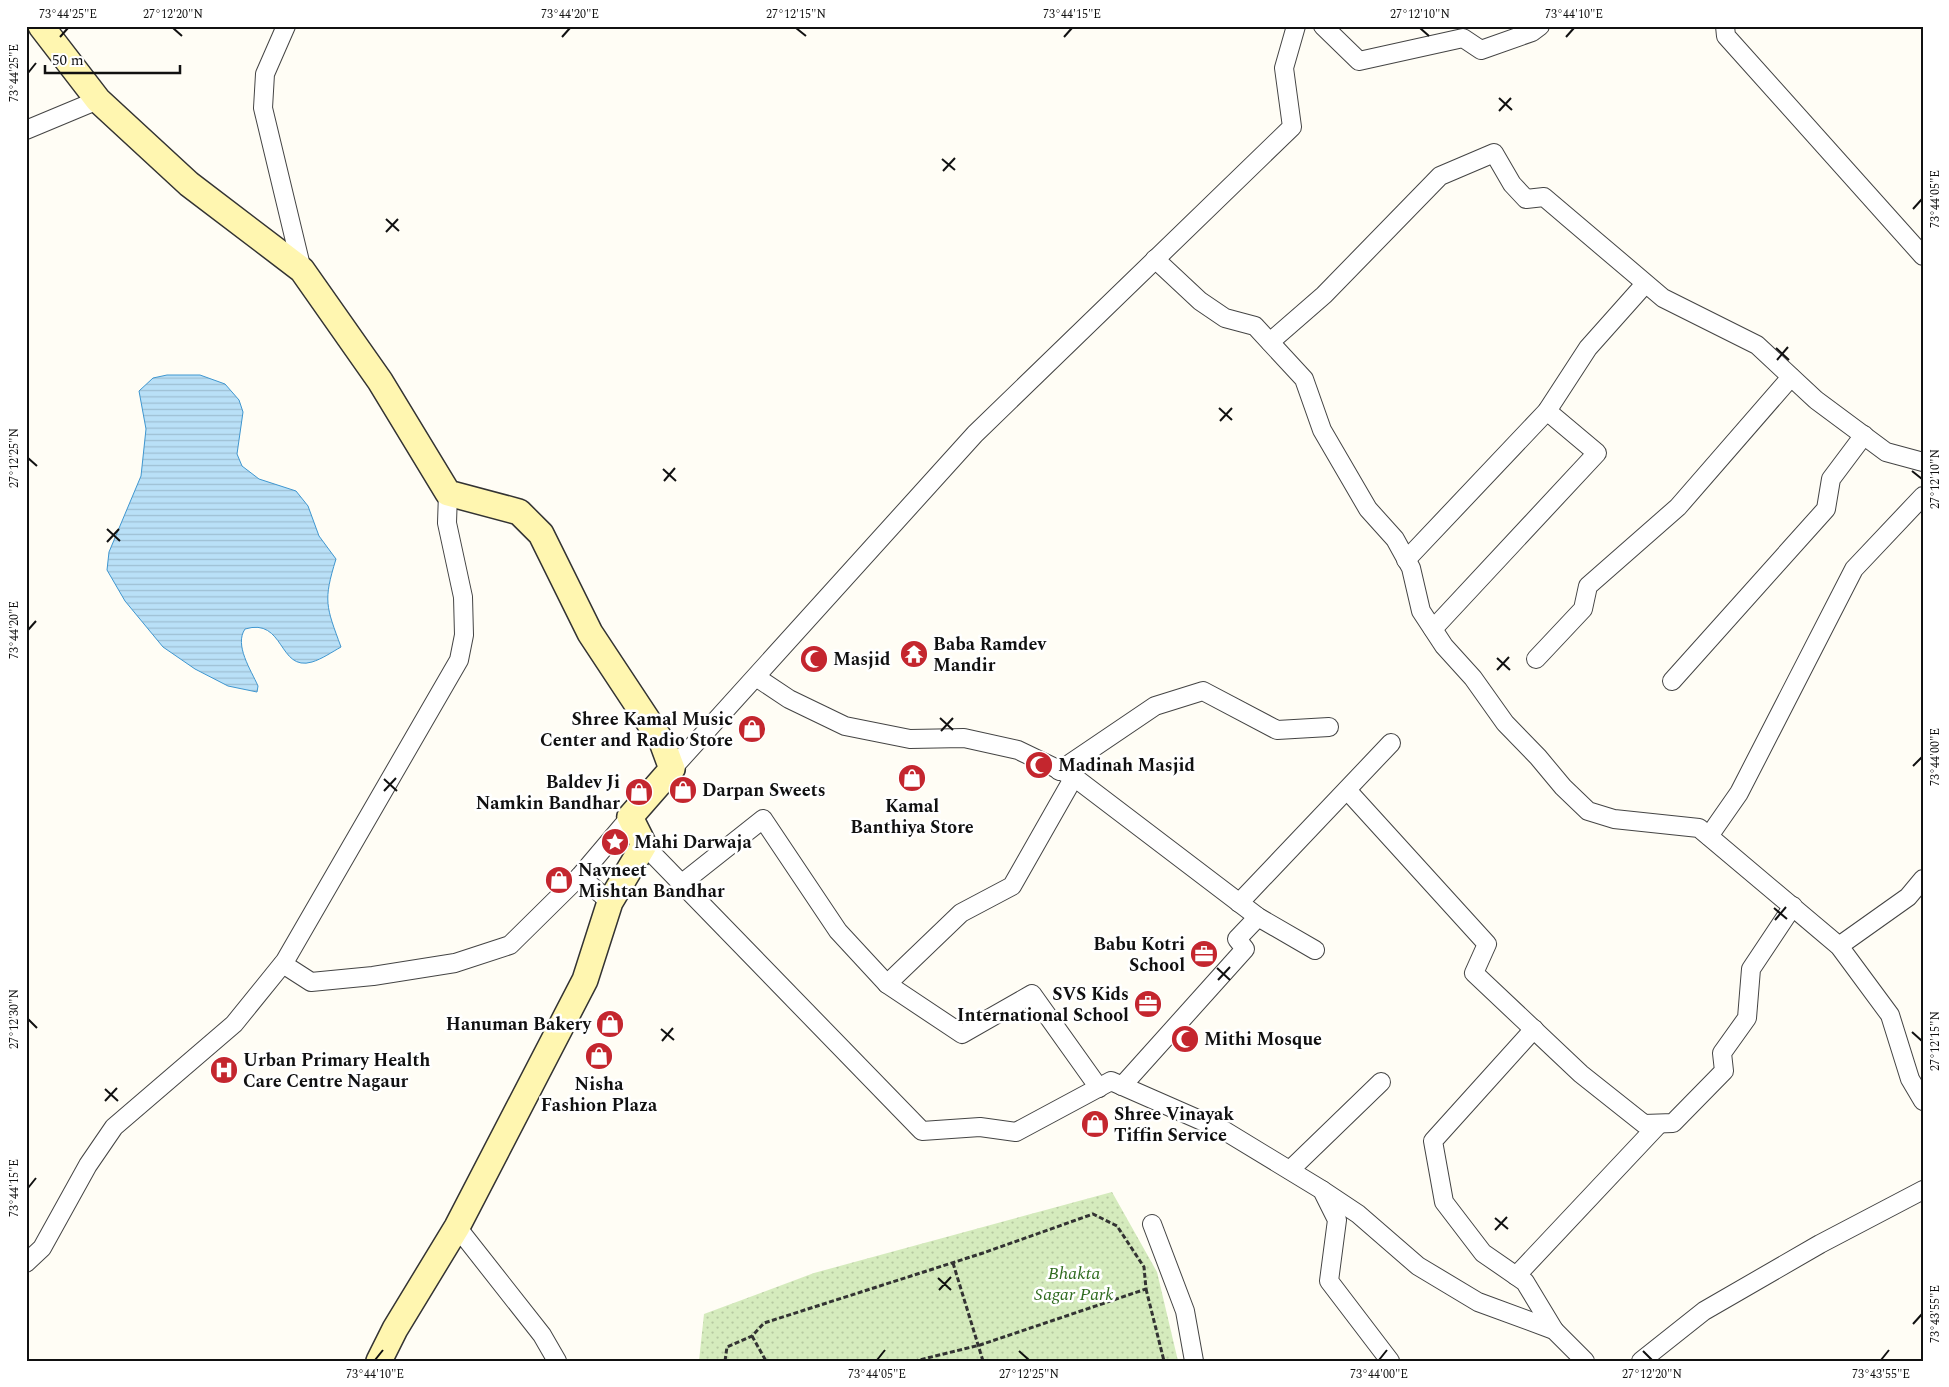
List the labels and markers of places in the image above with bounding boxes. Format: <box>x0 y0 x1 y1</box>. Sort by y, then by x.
place label: Baba Ramdev Mandir <box>933 631 1048 679</box>
temple icon: Baba Ramdev Mandir <box>899 639 929 669</box>
mosque icon: Masjid <box>799 644 829 674</box>
place label: Masjid <box>833 646 891 673</box>
place label: Shree Kamal Music Center and Radio Store <box>540 706 733 754</box>
shop icon: Shree Kamal Music Center and Radio Store <box>737 714 767 744</box>
mosque icon: Madinah Masjid <box>1024 750 1054 780</box>
place label: Madinah Masjid <box>1058 752 1196 779</box>
shop icon: Kamal Banthiya Store <box>897 763 927 793</box>
place label: Baldev Ji Namkin Bandhar <box>476 769 620 817</box>
shop icon: Darpan Sweets <box>668 775 698 805</box>
shop icon: Baldev Ji Namkin Bandhar <box>624 777 654 807</box>
place label: Darpan Sweets <box>702 777 826 804</box>
place label: Kamal Banthiya Store <box>850 793 974 841</box>
place icon: Mahi Darwaja <box>600 827 630 857</box>
place label: Mahi Darwaja <box>634 829 752 856</box>
place label: Navneet Mishtan Bandhar <box>578 857 725 905</box>
shop icon: Navneet Mishtan Bandhar <box>544 865 574 895</box>
place label: Babu Kotri School <box>1093 931 1185 979</box>
office icon: Babu Kotri School <box>1189 939 1219 969</box>
place label: SVS Kids International School <box>957 981 1129 1029</box>
office icon: SVS Kids International School <box>1133 989 1163 1019</box>
shop icon: Hanuman Bakery <box>595 1009 625 1039</box>
place label: Hanuman Bakery <box>446 1011 592 1038</box>
mosque icon: Mithi Mosque <box>1170 1024 1200 1054</box>
place label: Mithi Mosque <box>1204 1026 1322 1053</box>
shop icon: Nisha Fashion Plaza <box>584 1041 614 1071</box>
place label: Urban Primary Health Care Centre Nagaur <box>243 1047 430 1095</box>
hospital icon: Urban Primary Health Care Centre Nagaur <box>209 1055 239 1085</box>
place label: Nisha Fashion Plaza <box>541 1071 658 1119</box>
place label: Shree Vinayak Tiffin Service <box>1114 1101 1234 1149</box>
shop icon: Shree Vinayak Tiffin Service <box>1080 1109 1110 1139</box>

